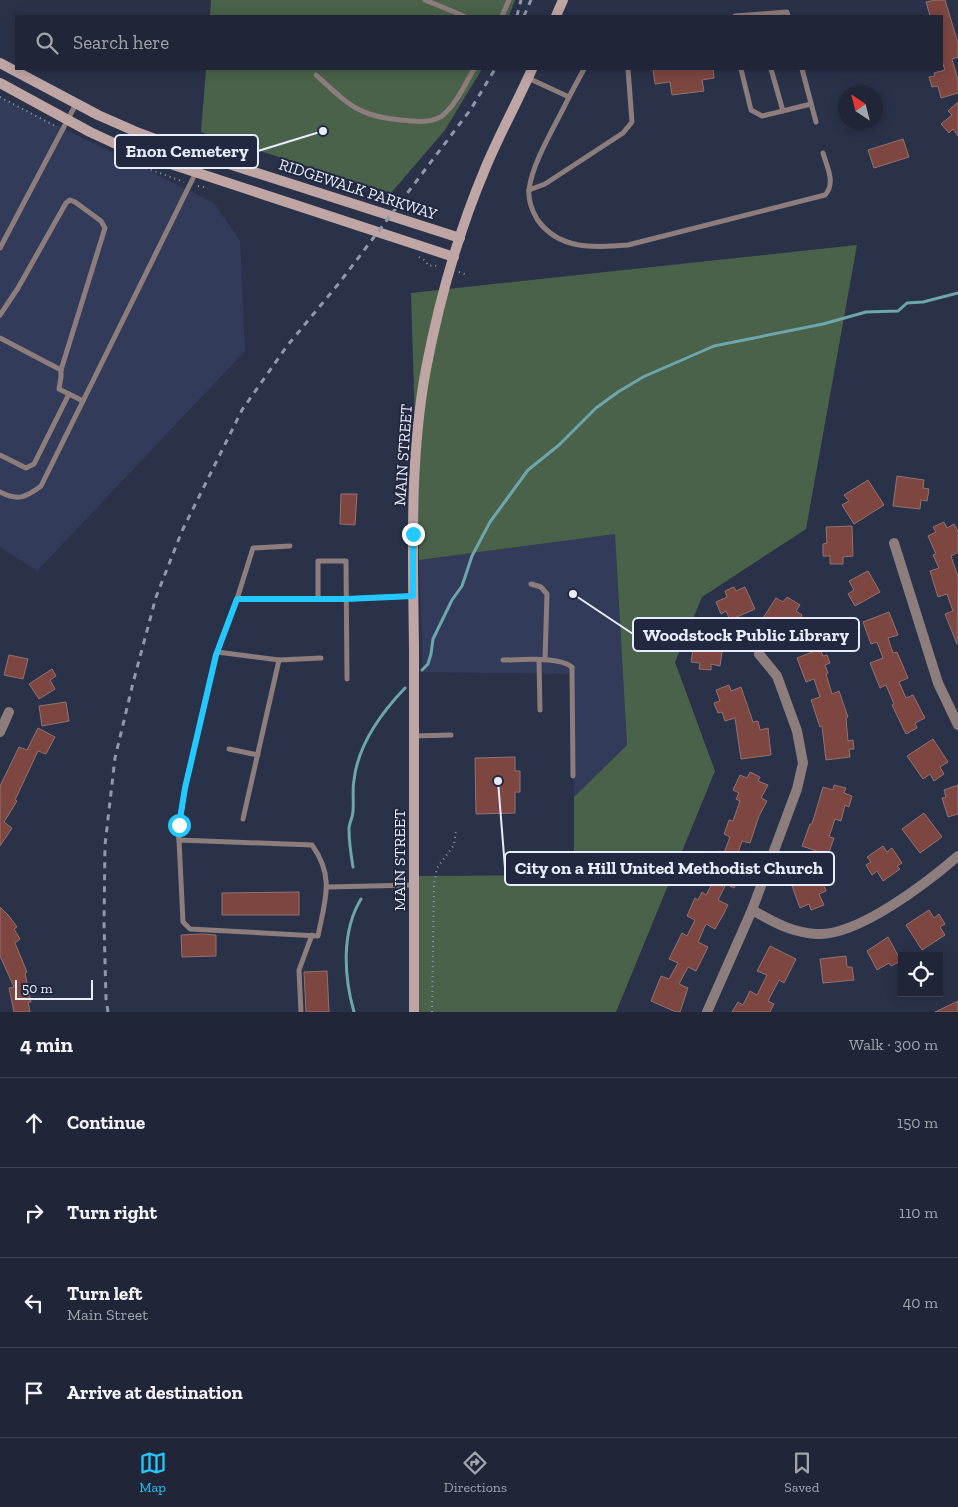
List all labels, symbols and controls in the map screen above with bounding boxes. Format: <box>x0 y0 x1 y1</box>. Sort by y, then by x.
search box <box>15 15 943 70</box>
icon: search <box>33 29 61 57</box>
text: Search here <box>73 31 169 54</box>
north arrow <box>838 85 883 130</box>
callout: Enon Cemetery <box>115 135 258 168</box>
text: Enon Cemetery <box>126 140 249 162</box>
street label: RIDGEWALK PARKWAY <box>276 154 440 224</box>
street label: MAIN STREET <box>390 403 416 507</box>
route end <box>402 523 425 546</box>
callout: Woodstock Public Library <box>633 618 859 651</box>
text: Woodstock Public Library <box>643 624 849 646</box>
street label: MAIN STREET <box>390 809 409 911</box>
route start <box>168 814 191 837</box>
callout: City on a Hill United Methodist Church <box>505 852 834 885</box>
text: City on a Hill United Methodist Church <box>515 857 824 879</box>
map controls <box>898 952 943 997</box>
button: locate <box>898 952 943 997</box>
scale bar <box>15 977 92 1000</box>
text: 50 m <box>22 980 53 997</box>
text: 4 min <box>20 1032 73 1057</box>
text: Walk · 300 m <box>849 1035 938 1054</box>
icon: ahead <box>20 1109 48 1137</box>
text: Continue <box>67 1111 145 1134</box>
text: 150 m <box>897 1113 938 1132</box>
icon: right <box>20 1199 48 1227</box>
text: Turn right <box>67 1201 157 1224</box>
text: 110 m <box>899 1203 938 1222</box>
text: Turn left <box>67 1282 142 1305</box>
icon: left <box>20 1289 48 1317</box>
text: 40 m <box>903 1293 938 1312</box>
text: Main Street <box>67 1305 148 1324</box>
icon: arrive <box>20 1379 48 1407</box>
text: Arrive at destination <box>67 1381 243 1404</box>
tab: Map <box>139 1449 167 1496</box>
tab: Directions <box>444 1449 507 1496</box>
tab: Saved <box>784 1449 819 1496</box>

